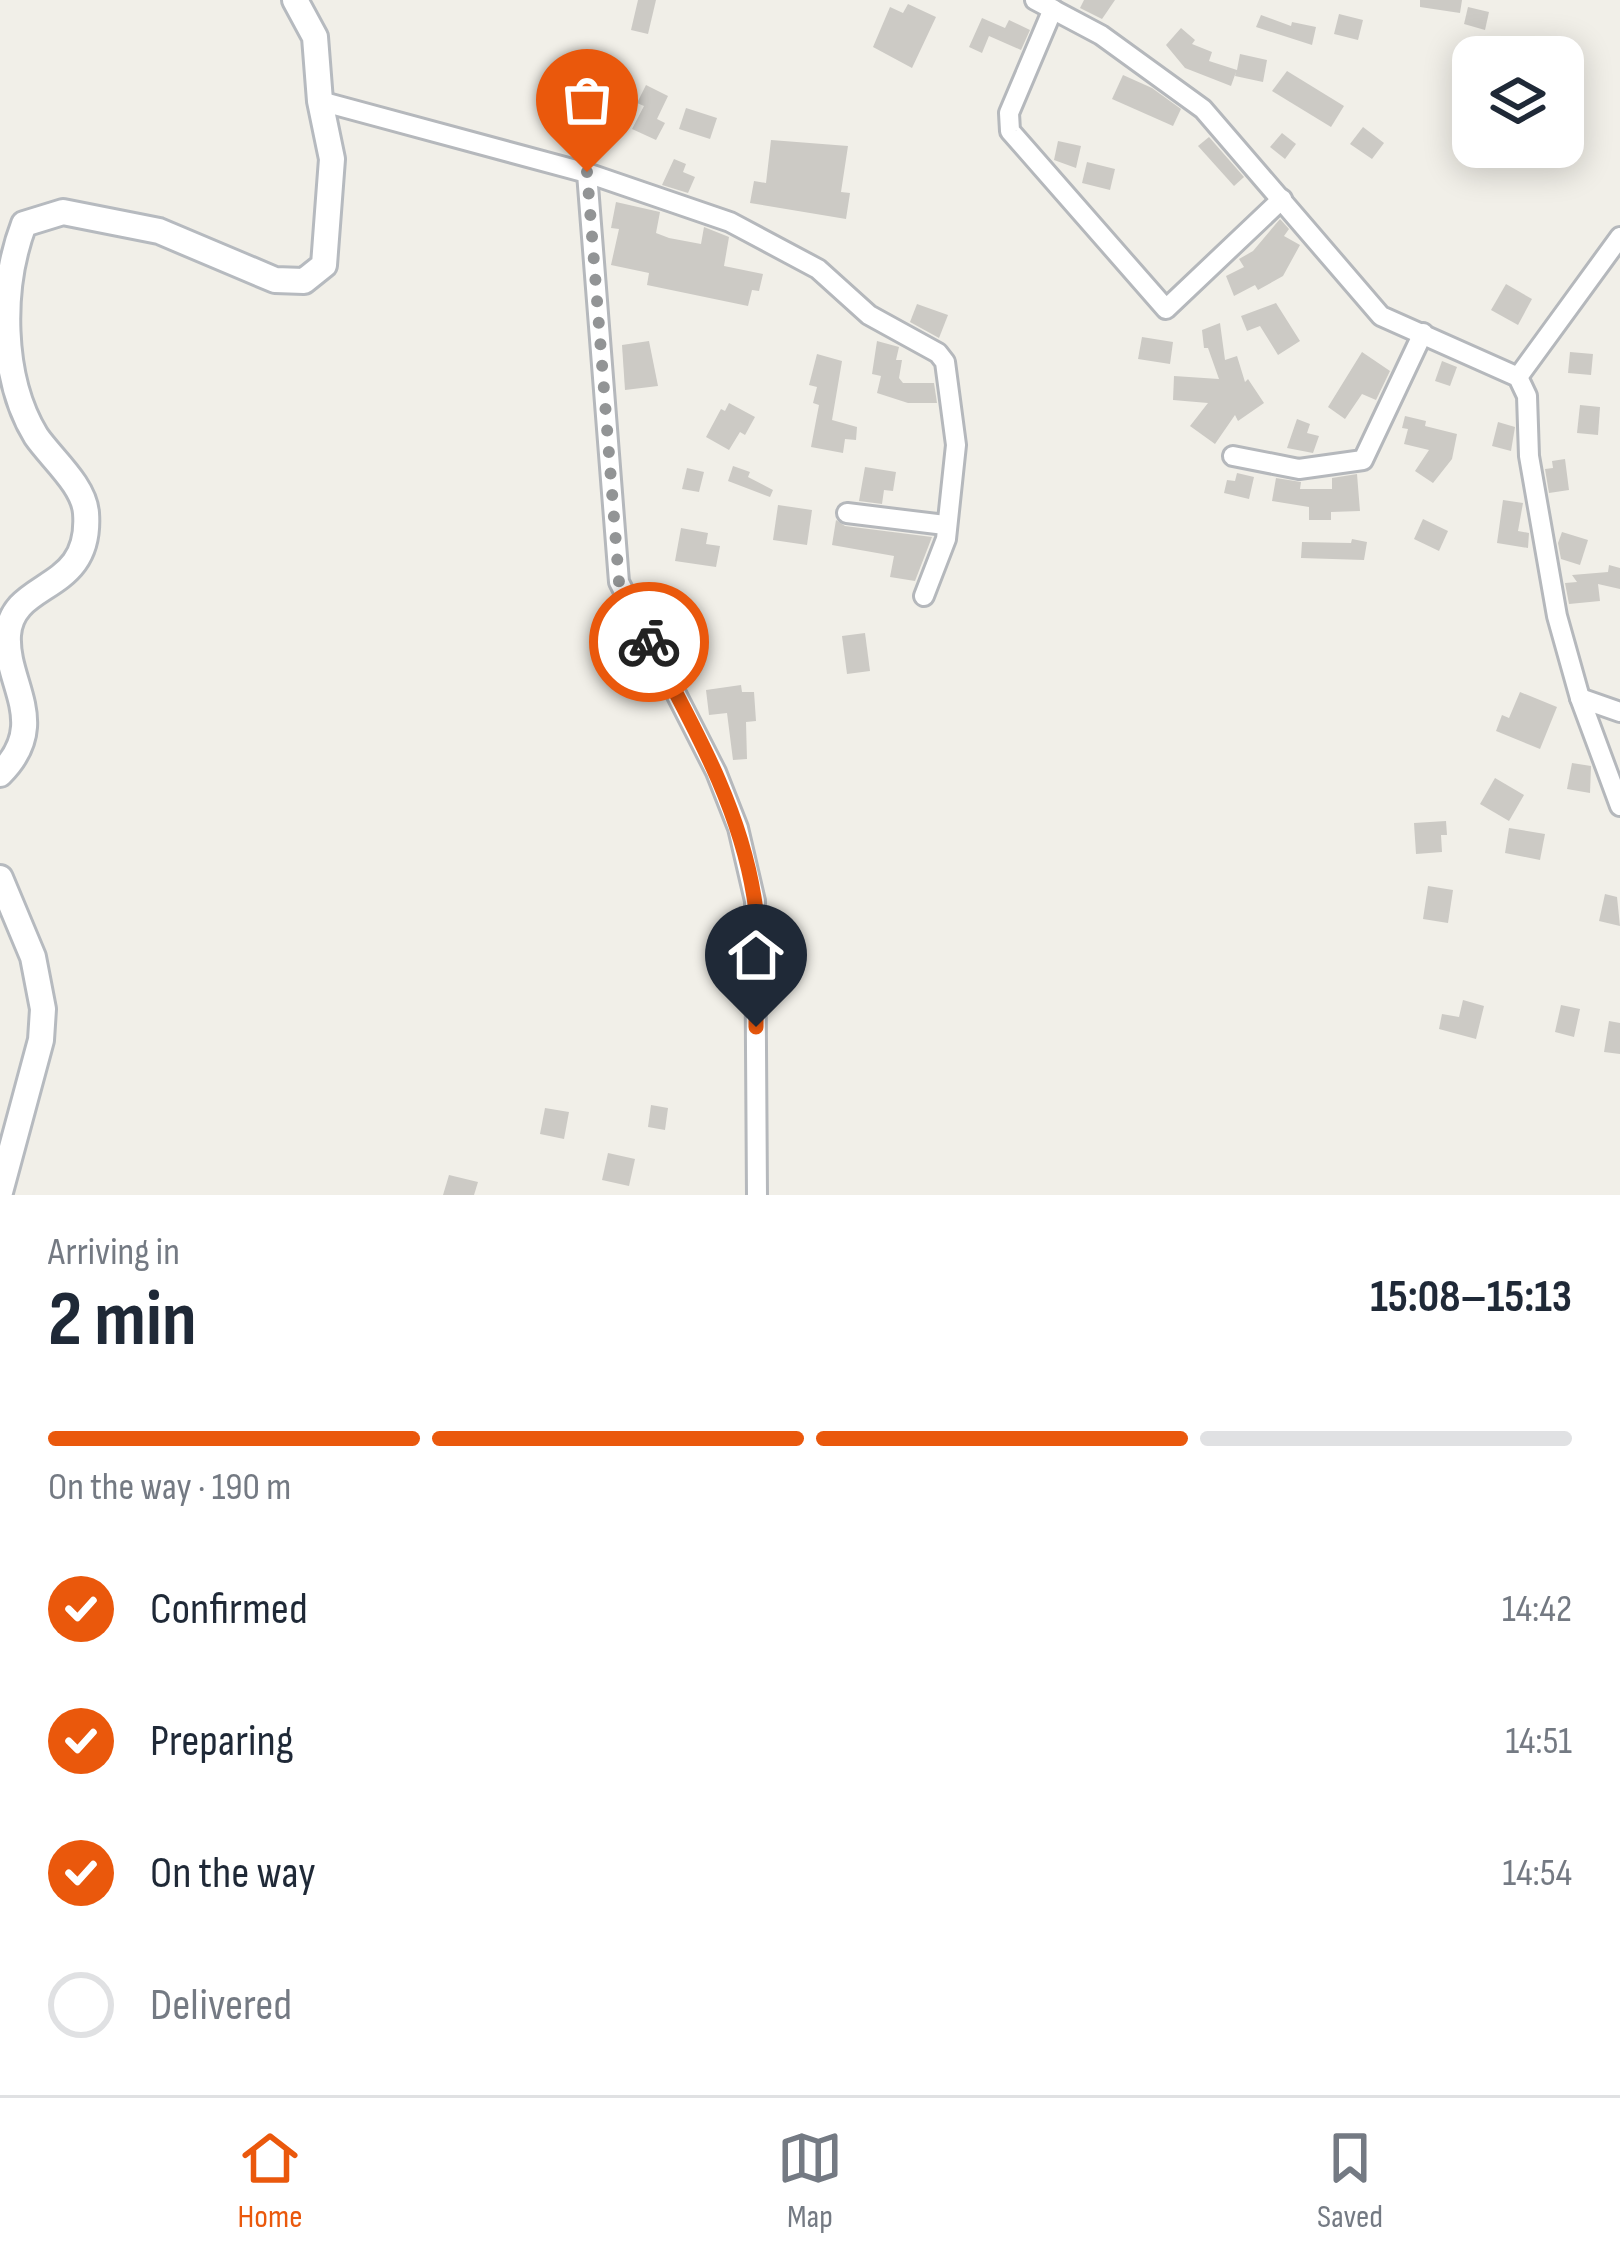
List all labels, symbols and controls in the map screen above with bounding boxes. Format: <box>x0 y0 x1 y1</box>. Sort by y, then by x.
map controls <box>1452 36 1584 168</box>
button: layers <box>1452 36 1584 168</box>
pin <box>536 49 638 172</box>
icon: bag <box>554 67 620 133</box>
courier <box>589 582 709 702</box>
icon: bike <box>616 609 682 675</box>
pin <box>705 904 807 1027</box>
icon: home <box>723 922 789 988</box>
text: Arriving in <box>48 1229 180 1276</box>
text: 15:08–15:13 <box>1370 1270 1572 1325</box>
text: 2 min <box>48 1274 197 1367</box>
text: On the way · 190 m <box>48 1464 291 1511</box>
icon: check <box>48 1576 114 1642</box>
text: Confirmed <box>150 1582 308 1637</box>
text: 14:42 <box>1502 1586 1572 1633</box>
icon: check <box>48 1708 114 1774</box>
text: Preparing <box>150 1714 294 1769</box>
text: 14:51 <box>1505 1718 1572 1765</box>
icon: check <box>48 1840 114 1906</box>
text: On the way <box>150 1846 316 1901</box>
text: 14:54 <box>1503 1850 1572 1897</box>
text: Delivered <box>150 1978 292 2033</box>
tab: Home <box>237 2125 303 2237</box>
tab: Map <box>777 2125 843 2237</box>
tab: Saved <box>1317 2125 1383 2237</box>

